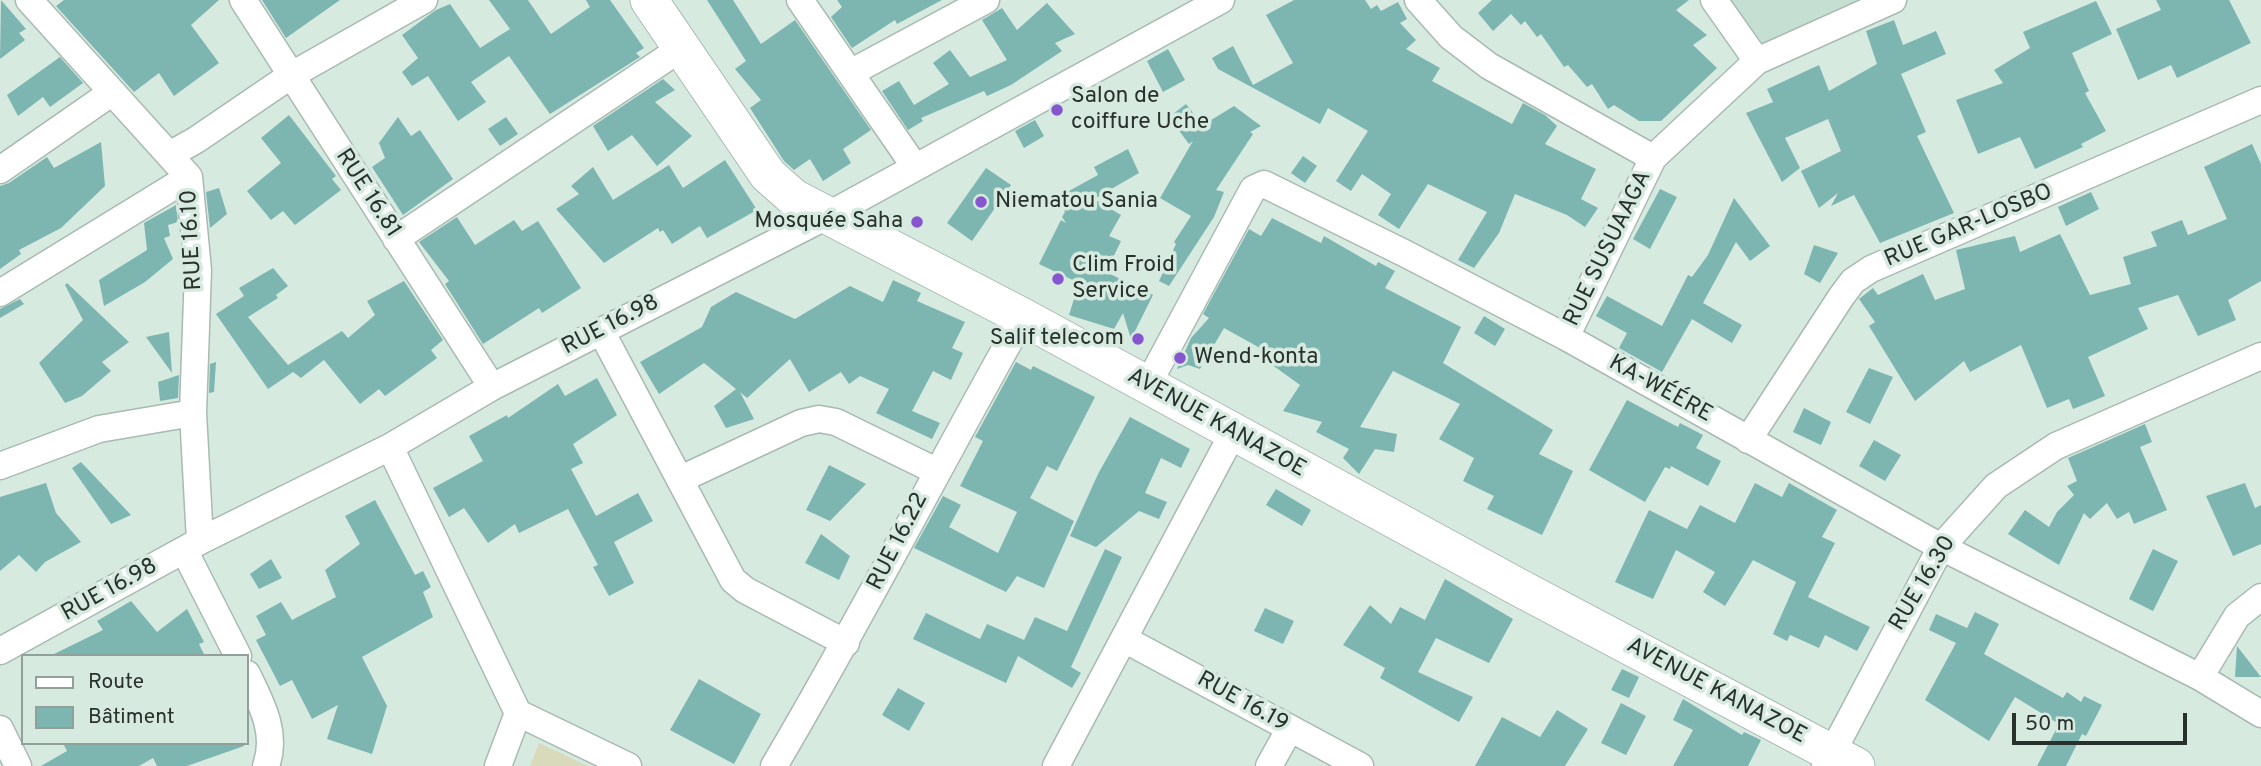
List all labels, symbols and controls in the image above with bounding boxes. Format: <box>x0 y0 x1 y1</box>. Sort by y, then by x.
place label: Salon de coiffure Uche <box>1071 83 1209 137</box>
marker: Salon de coiffure Uche <box>1049 102 1065 118</box>
street label: RUE 16.81 <box>328 144 406 244</box>
street label: RUE SUSUAAGA <box>1559 167 1659 331</box>
street label: RUE GAR-LOSBO <box>1881 179 2057 275</box>
place label: Niematou Sania <box>995 188 1158 216</box>
street label: RUE 16.10 <box>177 189 209 291</box>
marker: Niematou Sania <box>973 194 989 210</box>
place label: Mosquée Saha <box>754 208 903 236</box>
marker: Mosquée Saha <box>909 214 925 230</box>
place label: Clim Froid Service <box>1072 252 1175 306</box>
marker: Clim Froid Service <box>1050 271 1066 287</box>
street label: RUE 16.98 <box>558 290 664 362</box>
place label: Salif telecom <box>990 325 1124 353</box>
marker: Salif telecom <box>1130 331 1146 347</box>
place label: Wend-konta <box>1194 344 1318 372</box>
marker: Wend-konta <box>1172 350 1188 366</box>
street label: KA-WÉÉRE <box>1603 350 1717 430</box>
street label: AVENUE KANAZOE <box>1122 363 1310 485</box>
street label: RUE 16.22 <box>863 489 935 595</box>
street label: RUE 16.30 <box>1885 531 1963 637</box>
street label: RUE 16.98 <box>57 553 163 629</box>
street label: AVENUE KANAZOE <box>1621 633 1811 751</box>
legend <box>21 654 248 745</box>
street label: RUE 16.19 <box>1192 667 1292 739</box>
text: Route <box>88 669 144 696</box>
scale bar <box>2016 700 2191 744</box>
text: Bâtiment <box>88 704 175 731</box>
text: 50 m <box>2025 711 2074 738</box>

